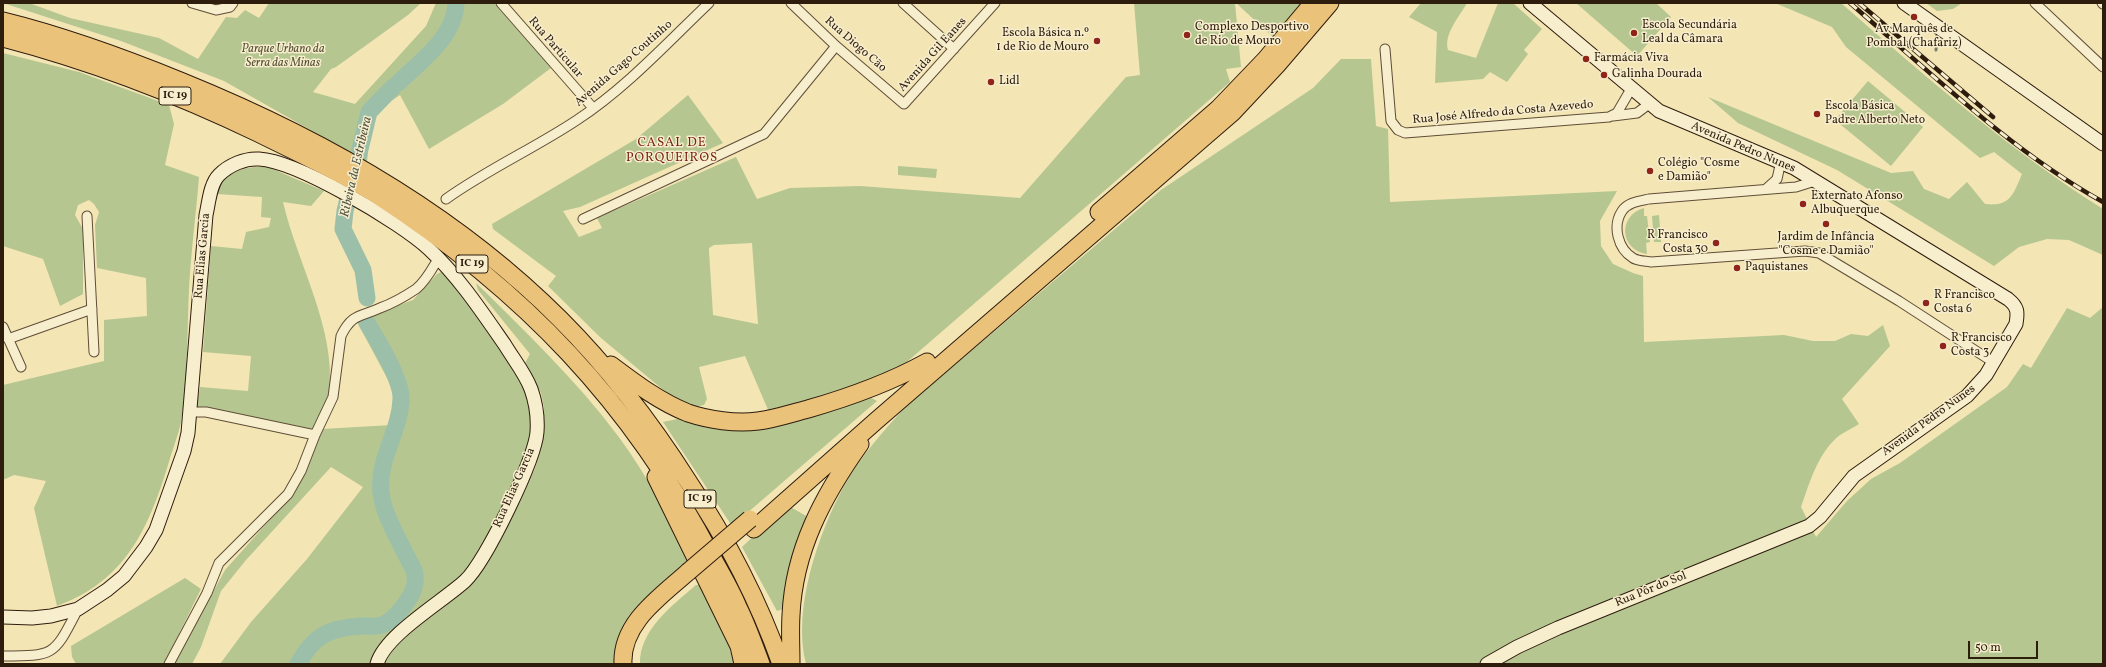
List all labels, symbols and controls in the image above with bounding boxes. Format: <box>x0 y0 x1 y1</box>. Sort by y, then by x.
marker: Av Marquês de Pombal (Chafariz) <box>1909 12 1919 22</box>
street label: Rua Diogo Cão <box>821 14 889 76</box>
street label: Rua Particular <box>525 15 585 81</box>
street label: Avenida Gil Eanes <box>896 15 970 95</box>
street label: Avenida Gago Coutinho <box>572 18 676 110</box>
place label: Escola Secundária Leal da Câmara <box>1642 19 1737 47</box>
place label: Complexo Desportivo de Rio de Mouro <box>1195 21 1309 49</box>
place label: Av Marquês de Pombal (Chafariz) <box>1867 23 1961 51</box>
place label: Escola Básica n.º 1 de Rio de Mouro <box>996 27 1089 55</box>
marker: Escola Secundária Leal da Câmara <box>1629 28 1639 38</box>
marker: Complexo Desportivo de Rio de Mouro <box>1182 30 1192 40</box>
marker: Escola Básica n.º 1 de Rio de Mouro <box>1092 36 1102 46</box>
park label: Parque Urbano da Serra das Minas <box>241 43 325 71</box>
place label: Farmácia Viva <box>1594 52 1669 66</box>
marker: Farmácia Viva <box>1581 54 1591 64</box>
place label: Galinha Dourada <box>1612 68 1702 82</box>
marker: Galinha Dourada <box>1599 70 1609 80</box>
place label: Lidl <box>999 75 1020 89</box>
marker: Lidl <box>986 77 996 87</box>
road number: IC 19 <box>159 87 191 105</box>
street label: Rua José Alfredo da Costa Azevedo <box>1412 98 1594 128</box>
place label: Escola Básica Padre Alberto Neto <box>1825 100 1925 128</box>
marker: Escola Básica Padre Alberto Neto <box>1812 109 1822 119</box>
water label: Ribeira da Estribeira <box>338 115 376 219</box>
street label: Avenida Pedro Nunes <box>1689 119 1797 177</box>
district label: CASAL DE PORQUEIROS <box>626 136 718 167</box>
place label: Colégio "Cosme e Damião" <box>1658 157 1740 185</box>
marker: Colégio "Cosme e Damião" <box>1645 166 1655 176</box>
place label: Externato Afonso Albuquerque <box>1811 190 1903 218</box>
marker: Externato Afonso Albuquerque <box>1798 199 1808 209</box>
street label: Rua Elias Garcia <box>192 213 214 299</box>
marker: Jardim de Infância "Cosme e Damião" <box>1821 219 1831 229</box>
place label: R Francisco Costa 30 <box>1647 229 1708 257</box>
place label: Jardim de Infância "Cosme e Damião" <box>1777 231 1875 259</box>
marker: R Francisco Costa 30 <box>1711 238 1721 248</box>
road number: IC 19 <box>456 255 488 273</box>
place label: Paquistanes <box>1745 261 1808 275</box>
marker: Paquistanes <box>1732 263 1742 273</box>
place label: R Francisco Costa 6 <box>1934 289 1995 317</box>
marker: R Francisco Costa 6 <box>1921 298 1931 308</box>
place label: R Francisco Costa 3 <box>1951 332 2012 360</box>
marker: R Francisco Costa 3 <box>1938 341 1948 351</box>
street label: Avenida Pedro Nunes <box>1879 382 1979 460</box>
street label: Rua Elias Garcia <box>491 446 539 530</box>
road number: IC 19 <box>684 490 716 508</box>
street label: Rua Pôr do Sol <box>1613 569 1689 611</box>
scale bar <box>1970 633 2040 659</box>
text: 50 m <box>1975 640 2001 656</box>

